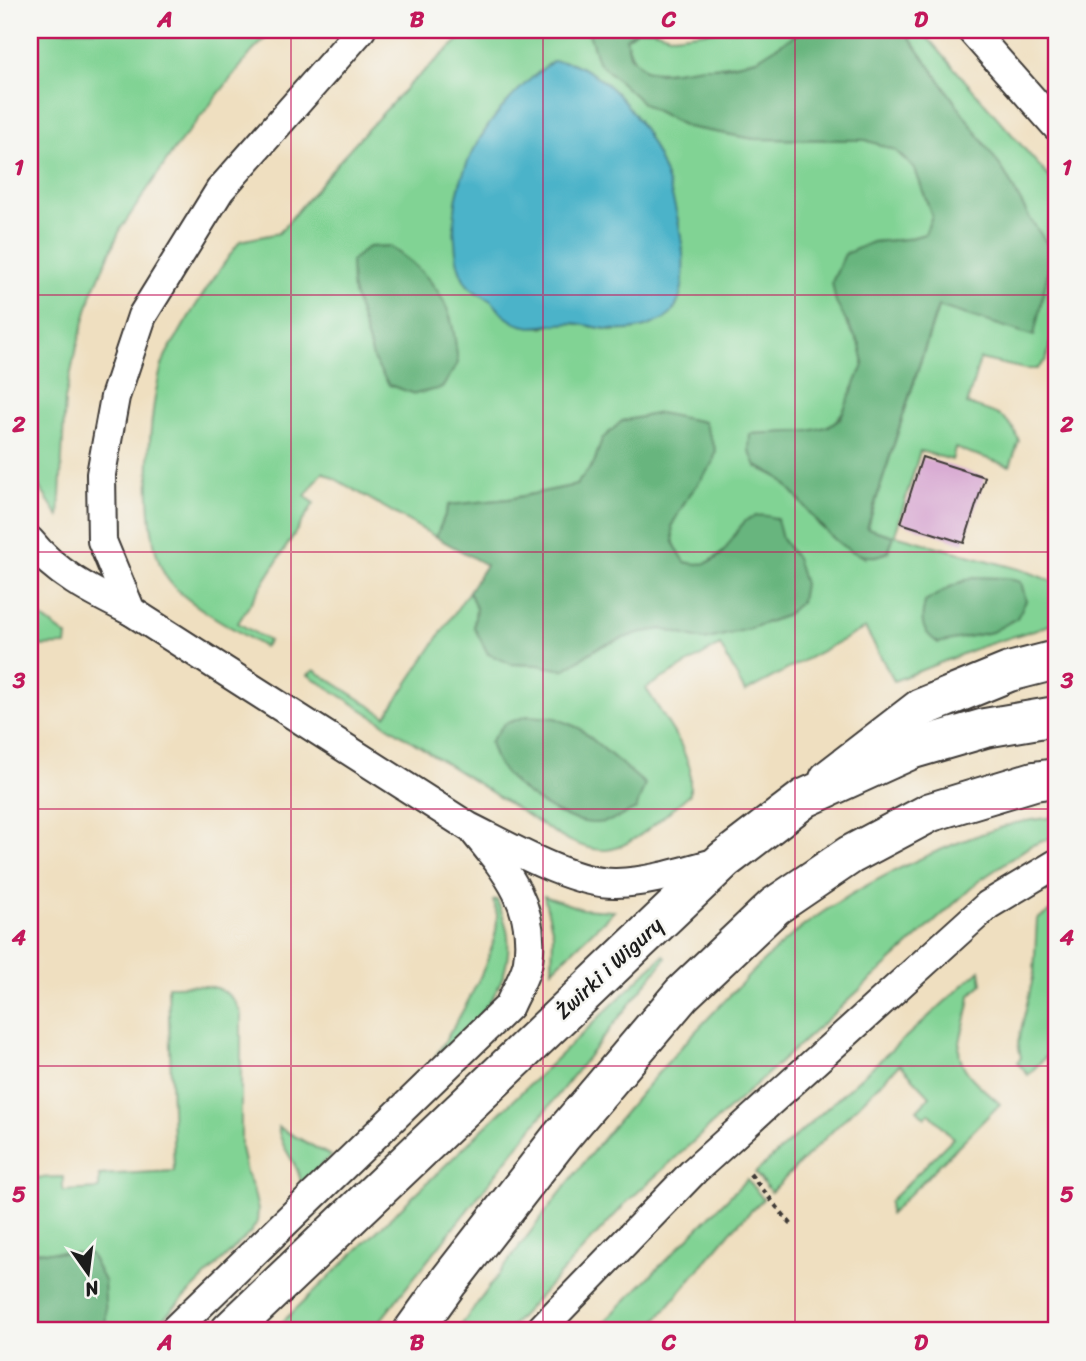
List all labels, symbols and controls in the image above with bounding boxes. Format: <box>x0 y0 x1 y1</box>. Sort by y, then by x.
text: A <box>156 0 173 40</box>
text: B <box>410 0 425 40</box>
text: C <box>661 0 677 40</box>
text: D <box>914 0 929 40</box>
text: 1 <box>14 147 24 188</box>
text: 1 <box>1062 147 1072 188</box>
text: 2 <box>11 404 26 445</box>
text: 2 <box>1059 404 1074 445</box>
text: 3 <box>12 660 26 701</box>
text: 3 <box>1060 660 1074 701</box>
street label: Żwirki i Wigury <box>546 907 672 1029</box>
text: 4 <box>11 917 27 958</box>
text: 4 <box>1059 917 1075 958</box>
text: 5 <box>12 1174 26 1215</box>
text: 5 <box>1060 1174 1074 1215</box>
north arrow <box>52 1238 122 1308</box>
text: N <box>81 1271 103 1307</box>
text: A <box>156 1322 173 1361</box>
text: B <box>410 1322 425 1361</box>
text: C <box>661 1322 677 1361</box>
text: D <box>914 1322 929 1361</box>

